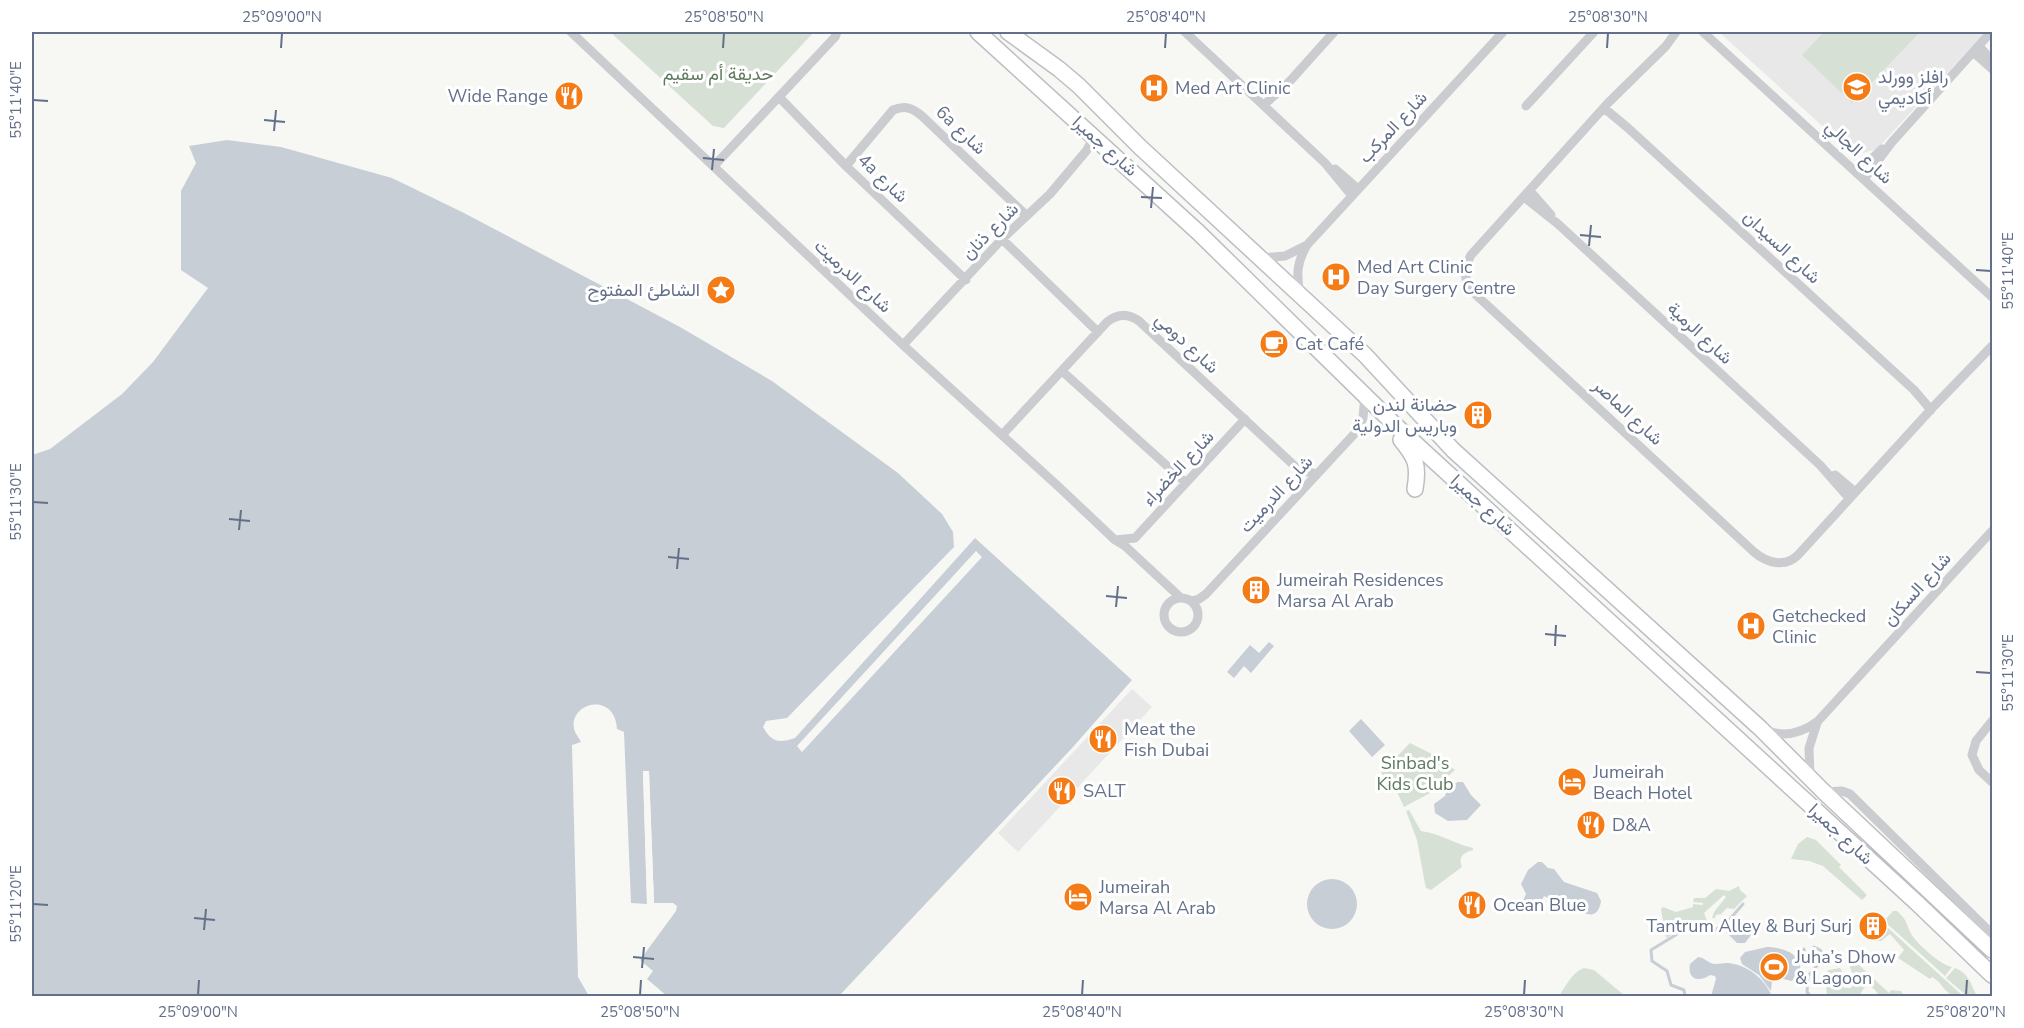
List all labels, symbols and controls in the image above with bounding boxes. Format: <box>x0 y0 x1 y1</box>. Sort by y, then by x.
text: 25°09'00"N <box>242 7 322 27</box>
text: 25°08'50"N <box>684 7 764 27</box>
text: 25°08'40"N <box>1126 7 1206 27</box>
text: 25°08'30"N <box>1568 7 1648 27</box>
text: 55°11'40"E <box>6 61 26 139</box>
park label: حديقة أم سقيم <box>663 62 773 86</box>
place label: رافلز وورلد أكاديمي <box>1878 65 1948 113</box>
school or university icon: رافلز وورلد أكاديمي <box>1841 71 1873 103</box>
hospital icon: Med Art Clinic <box>1138 72 1170 104</box>
place label: Med Art Clinic <box>1175 76 1290 100</box>
restaurant icon: Wide Range <box>553 80 585 112</box>
place label: Wide Range <box>447 84 548 108</box>
street label: شارع المركب <box>1353 86 1433 168</box>
street label: 6a شارع <box>931 100 991 160</box>
street label: شارع جميرا <box>1067 110 1143 182</box>
street label: شارع الجالي <box>1818 115 1898 192</box>
street label: 4a شارع <box>853 148 913 208</box>
street label: شارع ذنان <box>956 197 1024 265</box>
street label: شارع السيدان <box>1738 205 1826 289</box>
text: 55°11'40"E <box>1998 232 2018 310</box>
street label: شارع الدرميت <box>809 234 897 318</box>
place label: Med Art Clinic Day Surgery Centre <box>1357 255 1516 300</box>
hospital icon: Med Art Clinic Day Surgery Centre <box>1320 261 1352 293</box>
place icon: الشاطئ المفتوح <box>705 274 737 306</box>
place label: الشاطئ المفتوح <box>588 278 700 302</box>
street label: شارع الرمية <box>1662 297 1738 369</box>
street label: شارع دومي <box>1148 307 1224 381</box>
cafe icon: Cat Café <box>1258 328 1290 360</box>
place label: Cat Café <box>1295 332 1364 356</box>
street label: شارع الماصر <box>1587 373 1668 451</box>
place label: حضانة لندن وباريس الدولية <box>1352 393 1457 438</box>
building icon: حضانة لندن وباريس الدولية <box>1462 399 1494 431</box>
street label: شارع الخضراء <box>1137 425 1219 511</box>
street label: شارع الدرميت <box>1234 450 1318 538</box>
text: 55°11'30"E <box>6 463 26 541</box>
street label: شارع جميرا <box>1445 469 1521 541</box>
street label: شارع السكان <box>1877 547 1957 631</box>
place label: Jumeirah Residences Marsa Al Arab <box>1276 568 1444 613</box>
building icon: Jumeirah Residences Marsa Al Arab <box>1240 574 1272 606</box>
place label: Getchecked Clinic <box>1772 604 1866 649</box>
hospital icon: Getchecked Clinic <box>1735 610 1767 642</box>
text: 55°11'30"E <box>1998 634 2018 712</box>
place label: Meat the Fish Dubai <box>1124 717 1209 762</box>
restaurant icon: Meat the Fish Dubai <box>1087 723 1119 755</box>
park label: Sinbad's Kids Club <box>1376 751 1454 796</box>
place label: Jumeirah Beach Hotel <box>1592 760 1693 805</box>
hotel icon: Jumeirah Beach Hotel <box>1556 766 1588 798</box>
restaurant icon: SALT <box>1046 775 1078 807</box>
place label: SALT <box>1083 779 1126 803</box>
street label: شارع جميرا <box>1803 798 1879 870</box>
restaurant icon: D&A <box>1575 809 1607 841</box>
place label: D&A <box>1612 813 1651 837</box>
text: 55°11'20"E <box>6 865 26 943</box>
place label: Jumeirah Marsa Al Arab <box>1098 875 1216 920</box>
hotel icon: Jumeirah Marsa Al Arab <box>1062 881 1094 913</box>
restaurant icon: Ocean Blue <box>1456 889 1488 921</box>
place label: Ocean Blue <box>1493 893 1586 917</box>
building icon: Tantrum Alley & Burj Surj <box>1857 910 1889 942</box>
place label: Tantrum Alley & Burj Surj <box>1646 914 1852 938</box>
place label: Juha’s Dhow & Lagoon <box>1794 945 1896 990</box>
sports icon: Juha’s Dhow & Lagoon <box>1758 951 1790 983</box>
text: 25°09'00"N <box>158 1002 238 1022</box>
text: 25°08'50"N <box>600 1002 680 1022</box>
text: 25°08'40"N <box>1042 1002 1122 1022</box>
text: 25°08'30"N <box>1484 1002 1564 1022</box>
text: 25°08'20"N <box>1926 1002 2006 1022</box>

